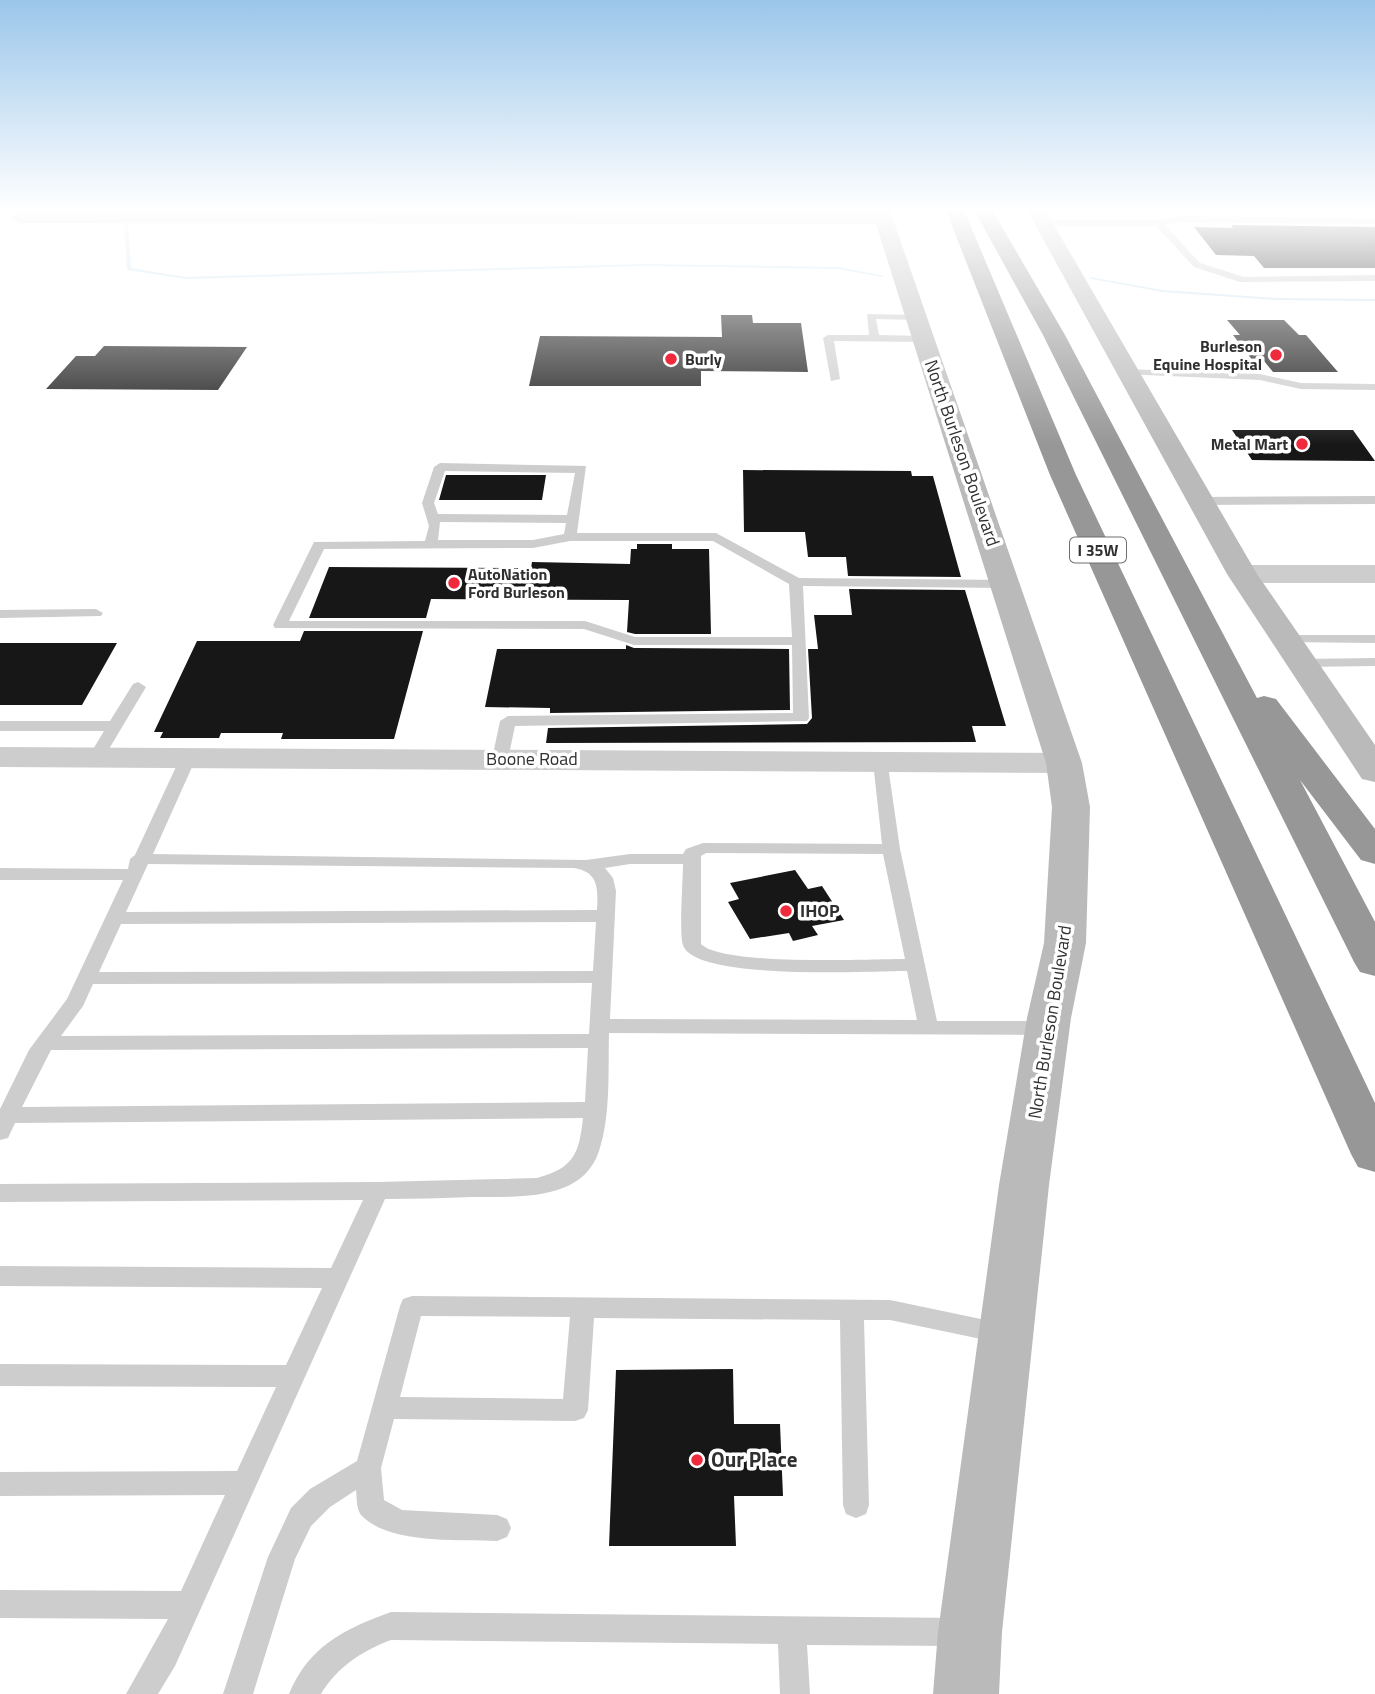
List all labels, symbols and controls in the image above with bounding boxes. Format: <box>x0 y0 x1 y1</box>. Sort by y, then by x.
place label: Burleson Equine Hospital <box>1153 334 1262 376</box>
place label: Burly <box>685 347 722 371</box>
marker: Burleson Equine Hospital <box>1268 347 1284 363</box>
marker: Burly <box>663 351 679 367</box>
street label: North Burleson Boulevard <box>918 356 1007 550</box>
place label: Metal Mart <box>1211 432 1288 456</box>
marker: Metal Mart <box>1294 436 1310 452</box>
road number: I 35W <box>1070 538 1126 562</box>
place label: AutoNation Ford Burleson <box>468 562 565 604</box>
marker: AutoNation Ford Burleson <box>446 575 462 591</box>
street label: Boone Road <box>486 745 578 772</box>
place label: IHOP <box>800 897 840 924</box>
marker: IHOP <box>778 903 794 919</box>
street label: North Burleson Boulevard <box>1021 923 1078 1121</box>
place label: Our Place <box>711 1443 798 1475</box>
marker: Our Place <box>689 1452 705 1468</box>

